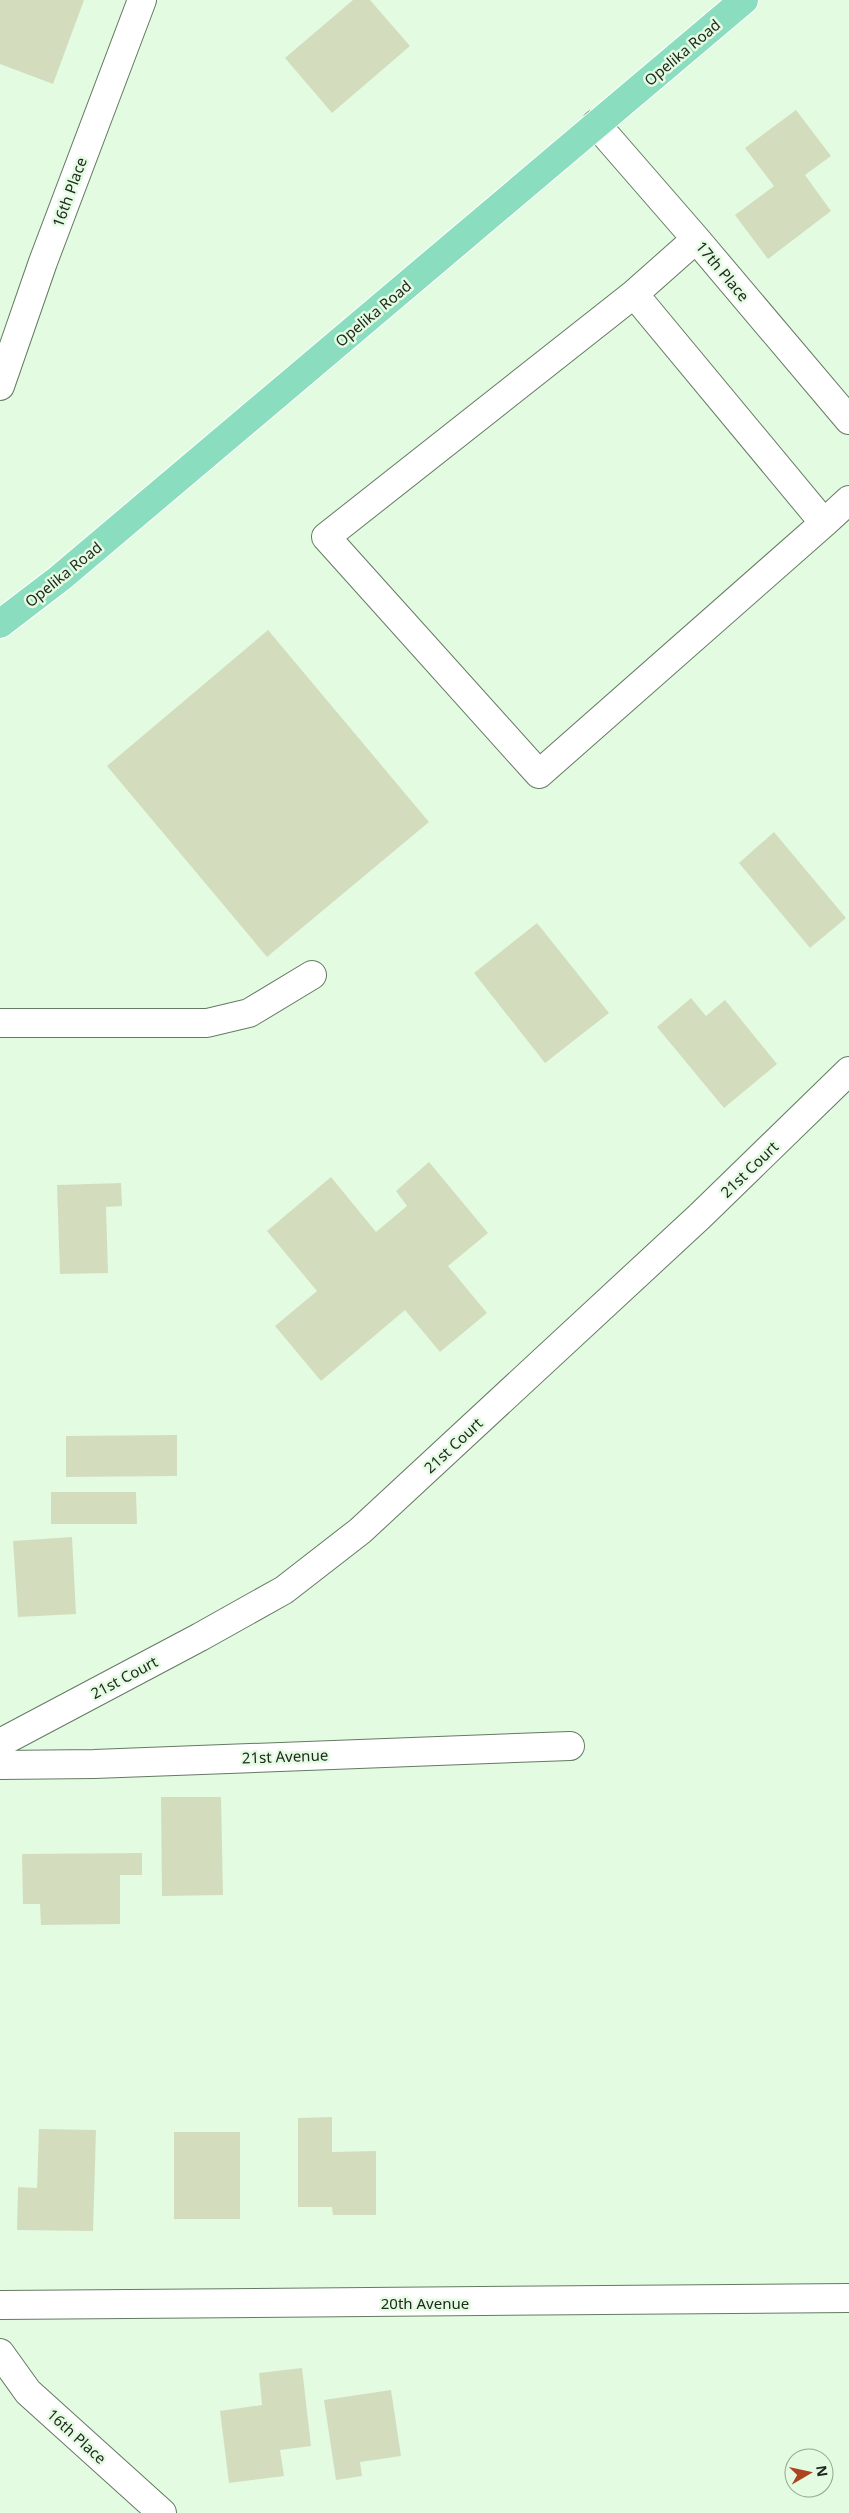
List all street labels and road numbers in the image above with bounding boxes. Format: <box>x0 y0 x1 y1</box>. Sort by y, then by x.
street label: Opelika Road <box>640 14 724 90</box>
street label: 16th Place <box>47 154 91 230</box>
street label: 17th Place <box>692 237 754 305</box>
street label: Opelika Road <box>331 275 415 351</box>
street label: Opelika Road <box>20 537 106 611</box>
street label: 21st Court <box>716 1136 783 1202</box>
street label: 21st Court <box>419 1412 487 1477</box>
street label: 21st Court <box>87 1651 161 1703</box>
street label: 21st Avenue <box>242 1744 328 1768</box>
street label: 20th Avenue <box>381 2293 469 2313</box>
street label: 16th Place <box>43 2404 111 2468</box>

